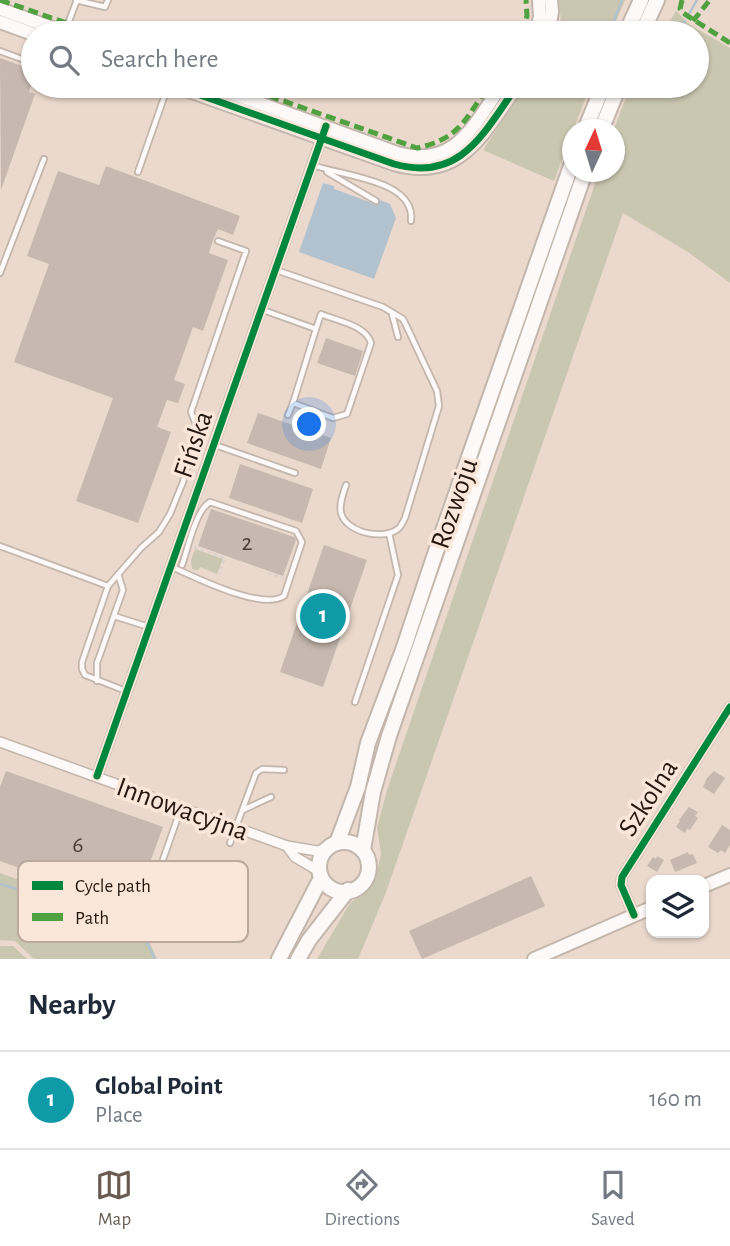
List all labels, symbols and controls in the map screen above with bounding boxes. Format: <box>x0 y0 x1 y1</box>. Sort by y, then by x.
search box <box>21 21 709 98</box>
icon: search <box>45 41 83 79</box>
text: Search here <box>101 46 219 72</box>
north arrow <box>562 119 625 182</box>
street label: Fińska <box>169 407 218 482</box>
your location <box>292 407 326 441</box>
street label: Rozwoju <box>426 455 483 552</box>
house number: 2 <box>242 531 253 555</box>
pin: 1 <box>300 590 346 642</box>
street label: Szkolna <box>614 755 684 841</box>
street label: Innowacyjna <box>113 773 252 847</box>
house number: 6 <box>72 833 84 857</box>
legend <box>18 861 248 942</box>
map controls <box>646 875 709 938</box>
button: layers <box>646 875 709 938</box>
text: Cycle path <box>75 877 151 896</box>
text: Path <box>75 909 109 928</box>
text: Nearby <box>28 990 116 1020</box>
text: Global Point <box>95 1073 223 1099</box>
text: 1 <box>47 1088 55 1111</box>
text: 160 m <box>649 1088 702 1111</box>
text: Place <box>95 1104 143 1127</box>
tab: Map <box>95 1166 133 1231</box>
tab: Directions <box>324 1166 400 1231</box>
tab: Saved <box>591 1166 635 1231</box>

